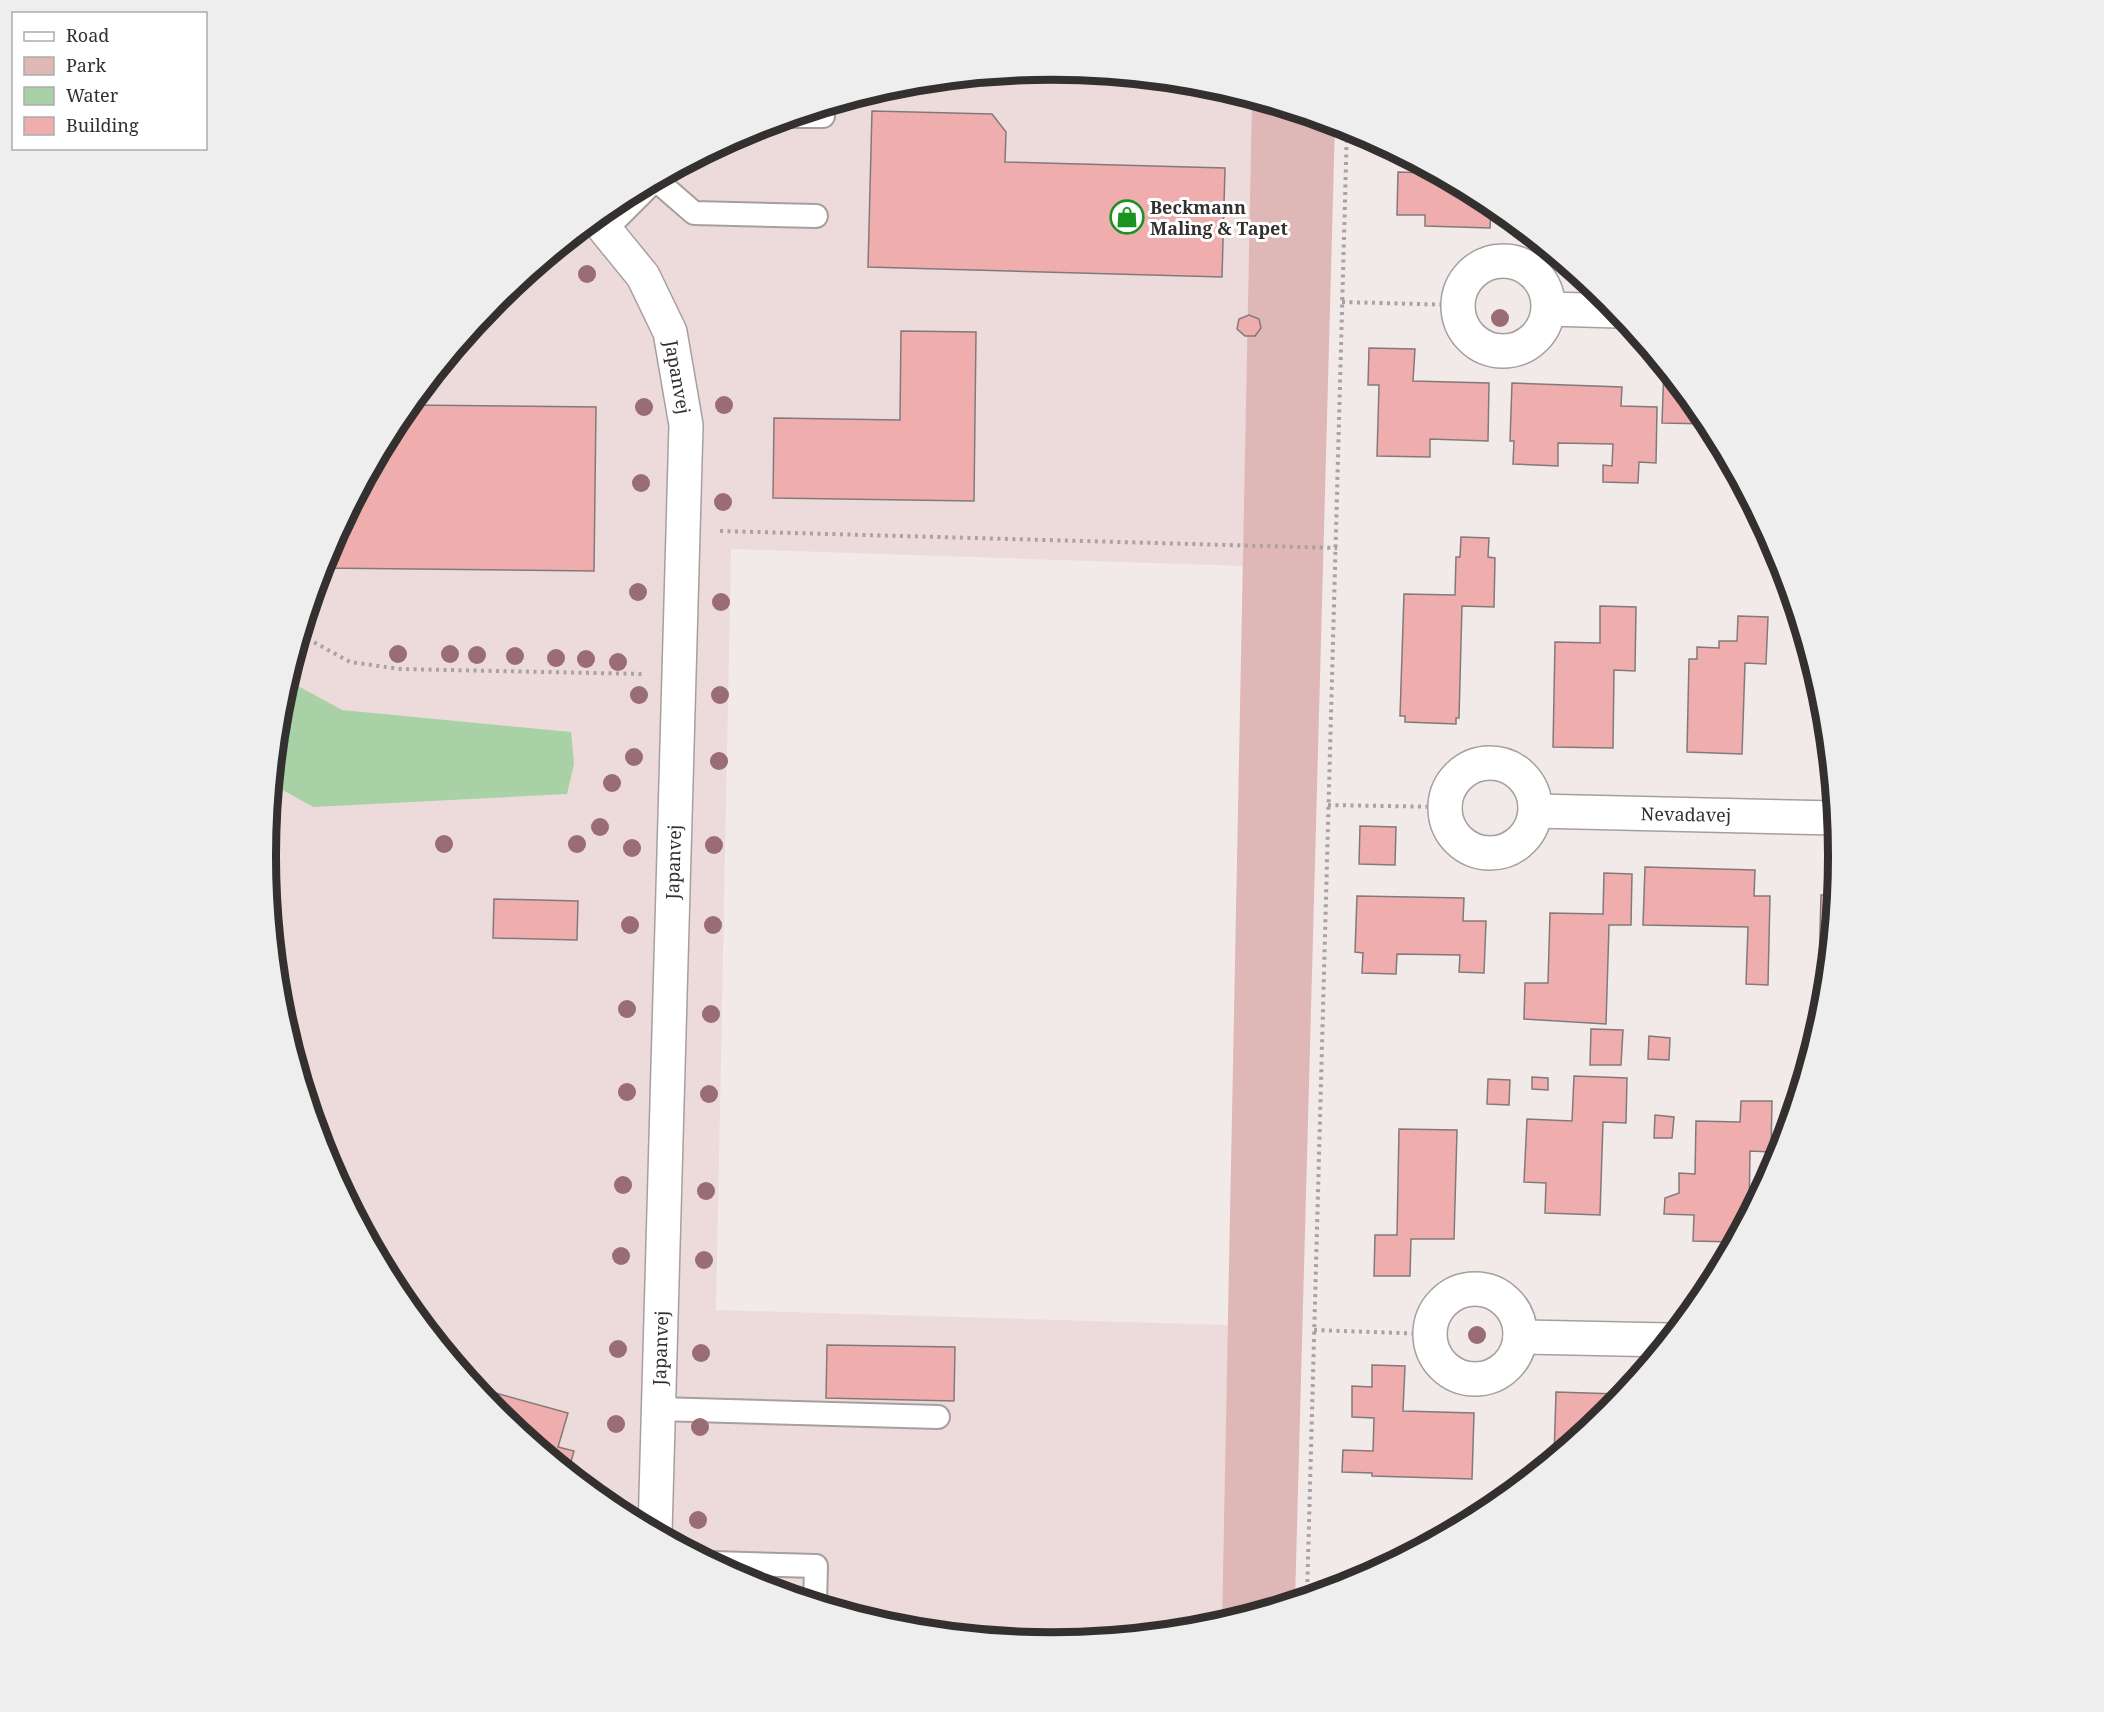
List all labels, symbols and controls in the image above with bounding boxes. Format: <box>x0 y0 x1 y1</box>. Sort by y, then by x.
legend <box>12 12 207 150</box>
text: Road <box>66 23 109 47</box>
text: Park <box>66 53 106 77</box>
text: Water <box>66 83 119 107</box>
text: Building <box>66 113 139 137</box>
place label: Beckmann Maling & Tapet <box>1150 195 1288 240</box>
shop icon: Beckmann Maling & Tapet <box>1109 199 1145 235</box>
street label: Japanvej <box>660 337 696 416</box>
street label: Nevadavej <box>1641 801 1731 827</box>
street label: Japanvej <box>660 824 686 901</box>
street label: Japanvej <box>647 1310 673 1387</box>

